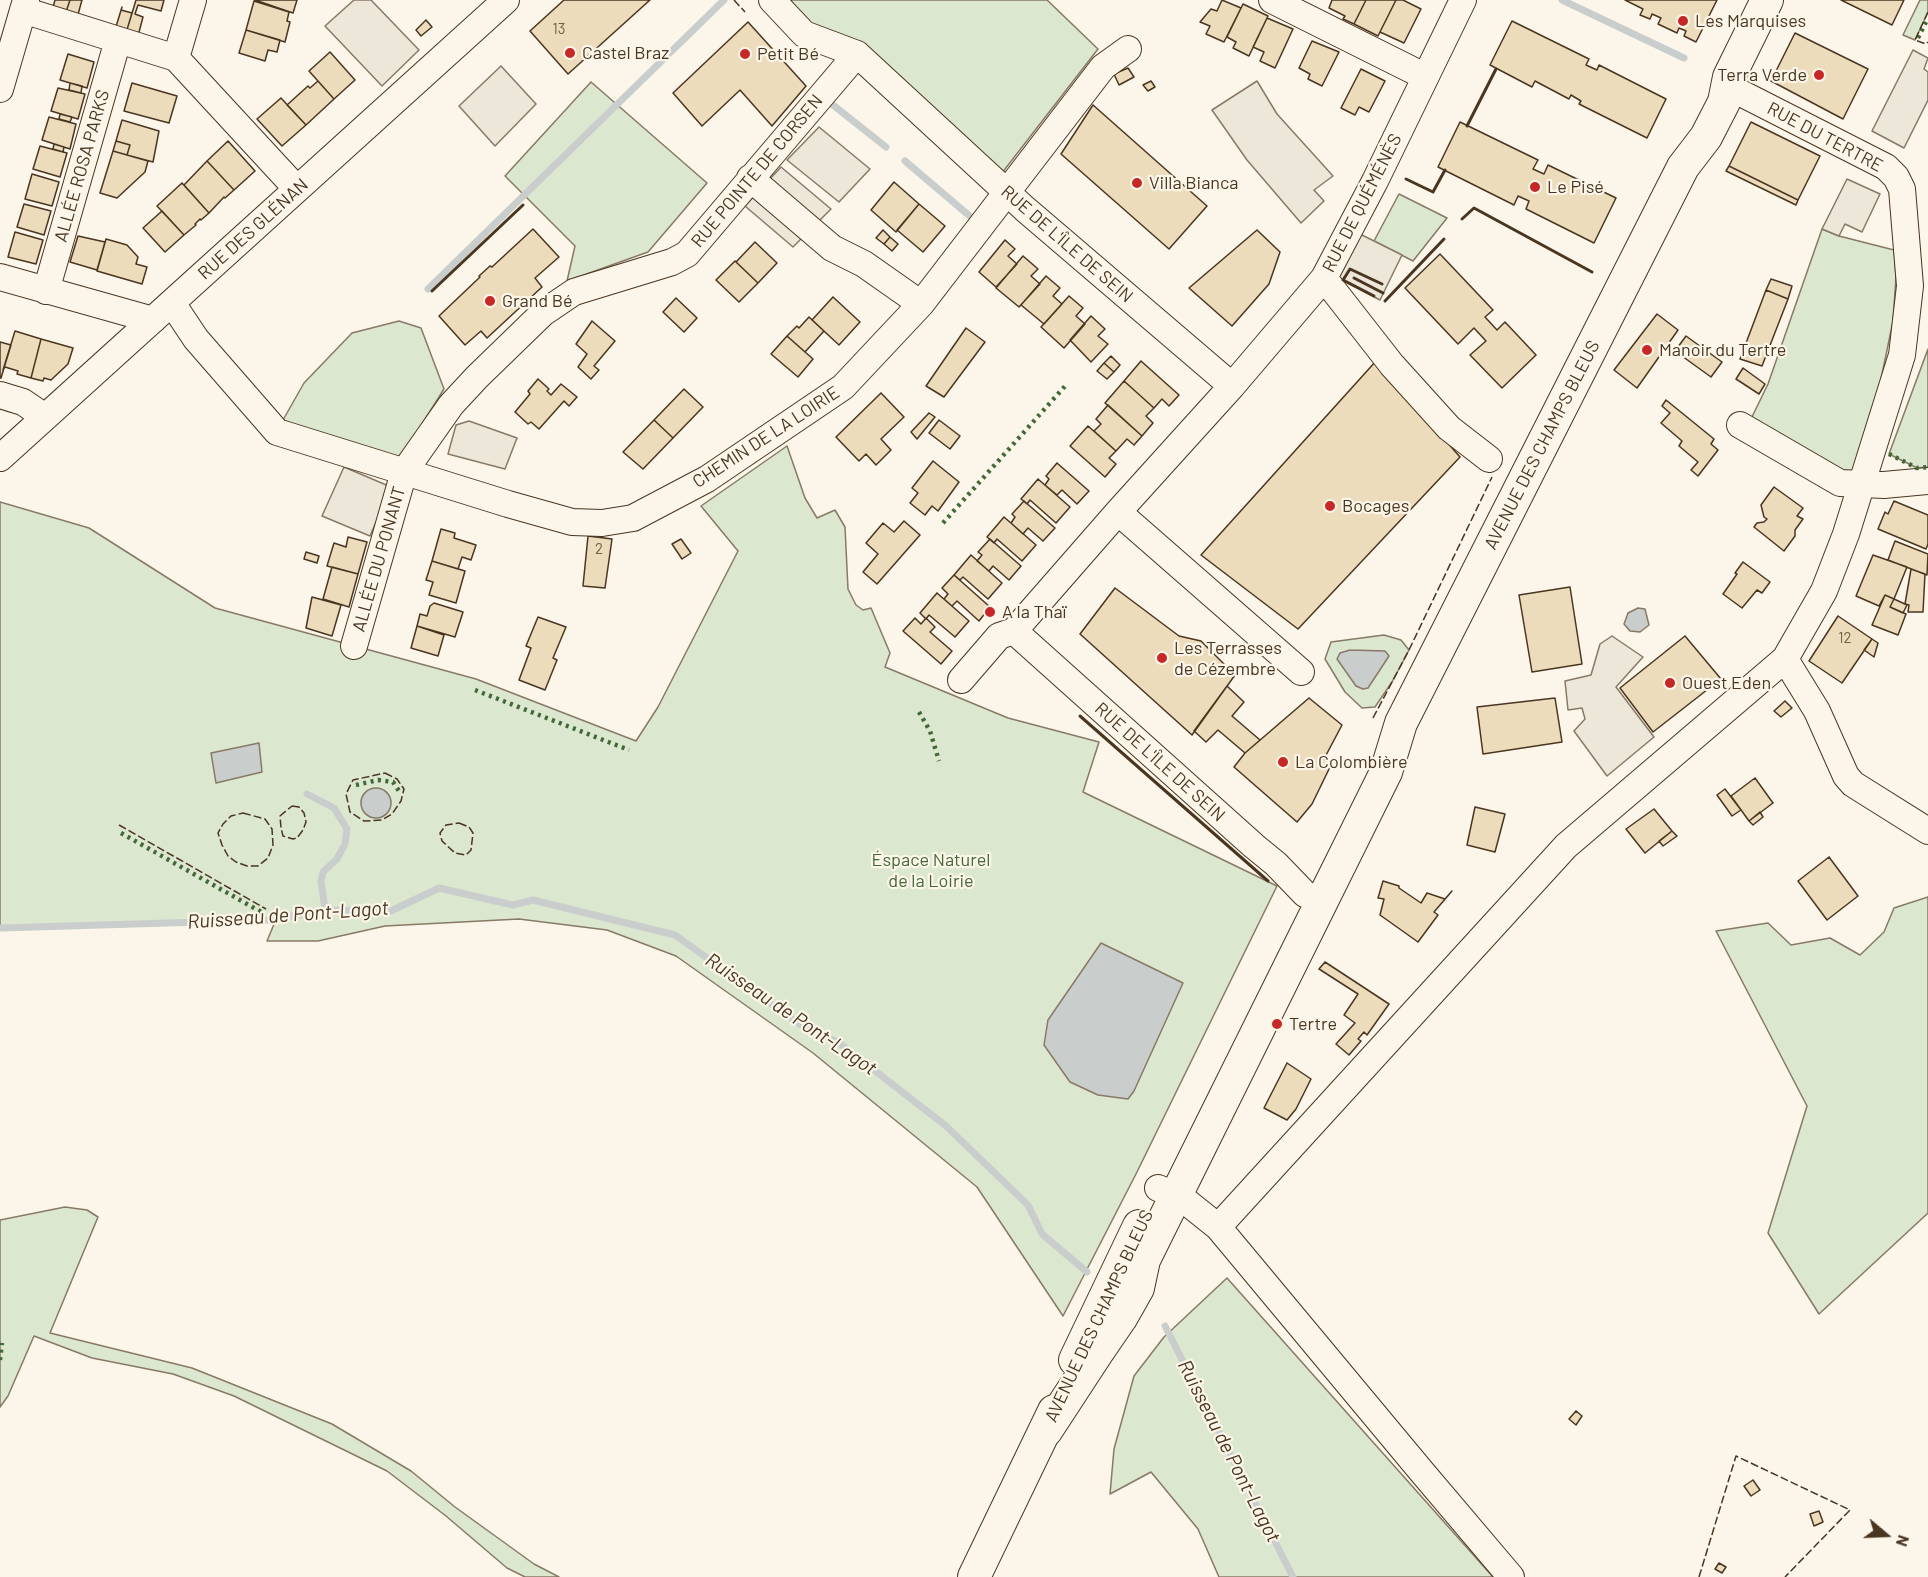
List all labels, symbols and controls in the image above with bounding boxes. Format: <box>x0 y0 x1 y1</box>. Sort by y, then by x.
place label: Les Marquises <box>1695 10 1806 32</box>
marker: Les Marquises <box>1676 14 1690 28</box>
house number: 13 <box>553 20 565 38</box>
place label: Castel Braz <box>582 42 669 64</box>
place label: Petit Bé <box>757 43 819 65</box>
marker: Castel Braz <box>563 46 577 60</box>
marker: Petit Bé <box>738 47 752 61</box>
place label: Terra Verde <box>1717 64 1807 86</box>
marker: Terra Verde <box>1812 68 1826 82</box>
street label: ALLÉE ROSA PARKS <box>50 87 114 245</box>
street label: RUE POINTE DE CORSEN <box>687 90 827 252</box>
street label: RUE DU TERTRE <box>1763 97 1887 177</box>
street label: RUE DE QUÉMÉNÈS <box>1318 130 1406 276</box>
place label: Villa Bianca <box>1149 172 1238 194</box>
street label: RUE DES GLÉNAN <box>193 174 313 284</box>
marker: Villa Bianca <box>1130 176 1144 190</box>
place label: Le Pisé <box>1547 176 1604 198</box>
marker: Le Pisé <box>1528 180 1542 194</box>
street label: RUE DE L'ÎLE DE SEIN <box>997 181 1137 307</box>
place label: Grand Bé <box>502 290 573 312</box>
marker: Grand Bé <box>483 294 497 308</box>
street label: AVENUE DES CHAMPS BLEUS <box>1480 337 1604 553</box>
place label: Manoir du Tertre <box>1659 339 1786 361</box>
marker: Manoir du Tertre <box>1640 343 1654 357</box>
street label: CHEMIN DE LA LOIRIE <box>689 381 843 493</box>
street label: ALLÉE DU PONANT <box>348 484 410 634</box>
place label: Bocages <box>1342 495 1409 517</box>
marker: Bocages <box>1323 499 1337 513</box>
house number: 2 <box>595 540 603 558</box>
place label: A la Thaï <box>1002 601 1066 623</box>
marker: A la Thaï <box>983 605 997 619</box>
house number: 12 <box>1838 629 1852 647</box>
place label: Les Terrasses de Cézembre <box>1174 637 1282 680</box>
marker: Les Terrasses de Cézembre <box>1155 651 1169 665</box>
place label: Ouest Eden <box>1682 672 1771 694</box>
marker: Ouest Eden <box>1663 676 1677 690</box>
street label: RUE DE L'ÎLE DE SEIN <box>1090 698 1230 826</box>
place label: La Colombière <box>1295 751 1408 773</box>
marker: La Colombière <box>1276 755 1290 769</box>
park label: Éspace Naturel de la Loirie <box>872 849 990 892</box>
water label: Ruisseau de Pont-Lagot <box>187 896 389 934</box>
water label: Ruisseau de Pont-Lagot <box>701 948 881 1080</box>
place label: Tertre <box>1289 1013 1337 1035</box>
marker: Tertre <box>1270 1017 1284 1031</box>
street label: AVENUE DES CHAMPS BLEUS <box>1040 1206 1158 1426</box>
water label: Ruisseau de Pont-Lagot <box>1173 1356 1285 1546</box>
north arrow <box>1856 1505 1916 1565</box>
text: N <box>1893 1533 1914 1549</box>

